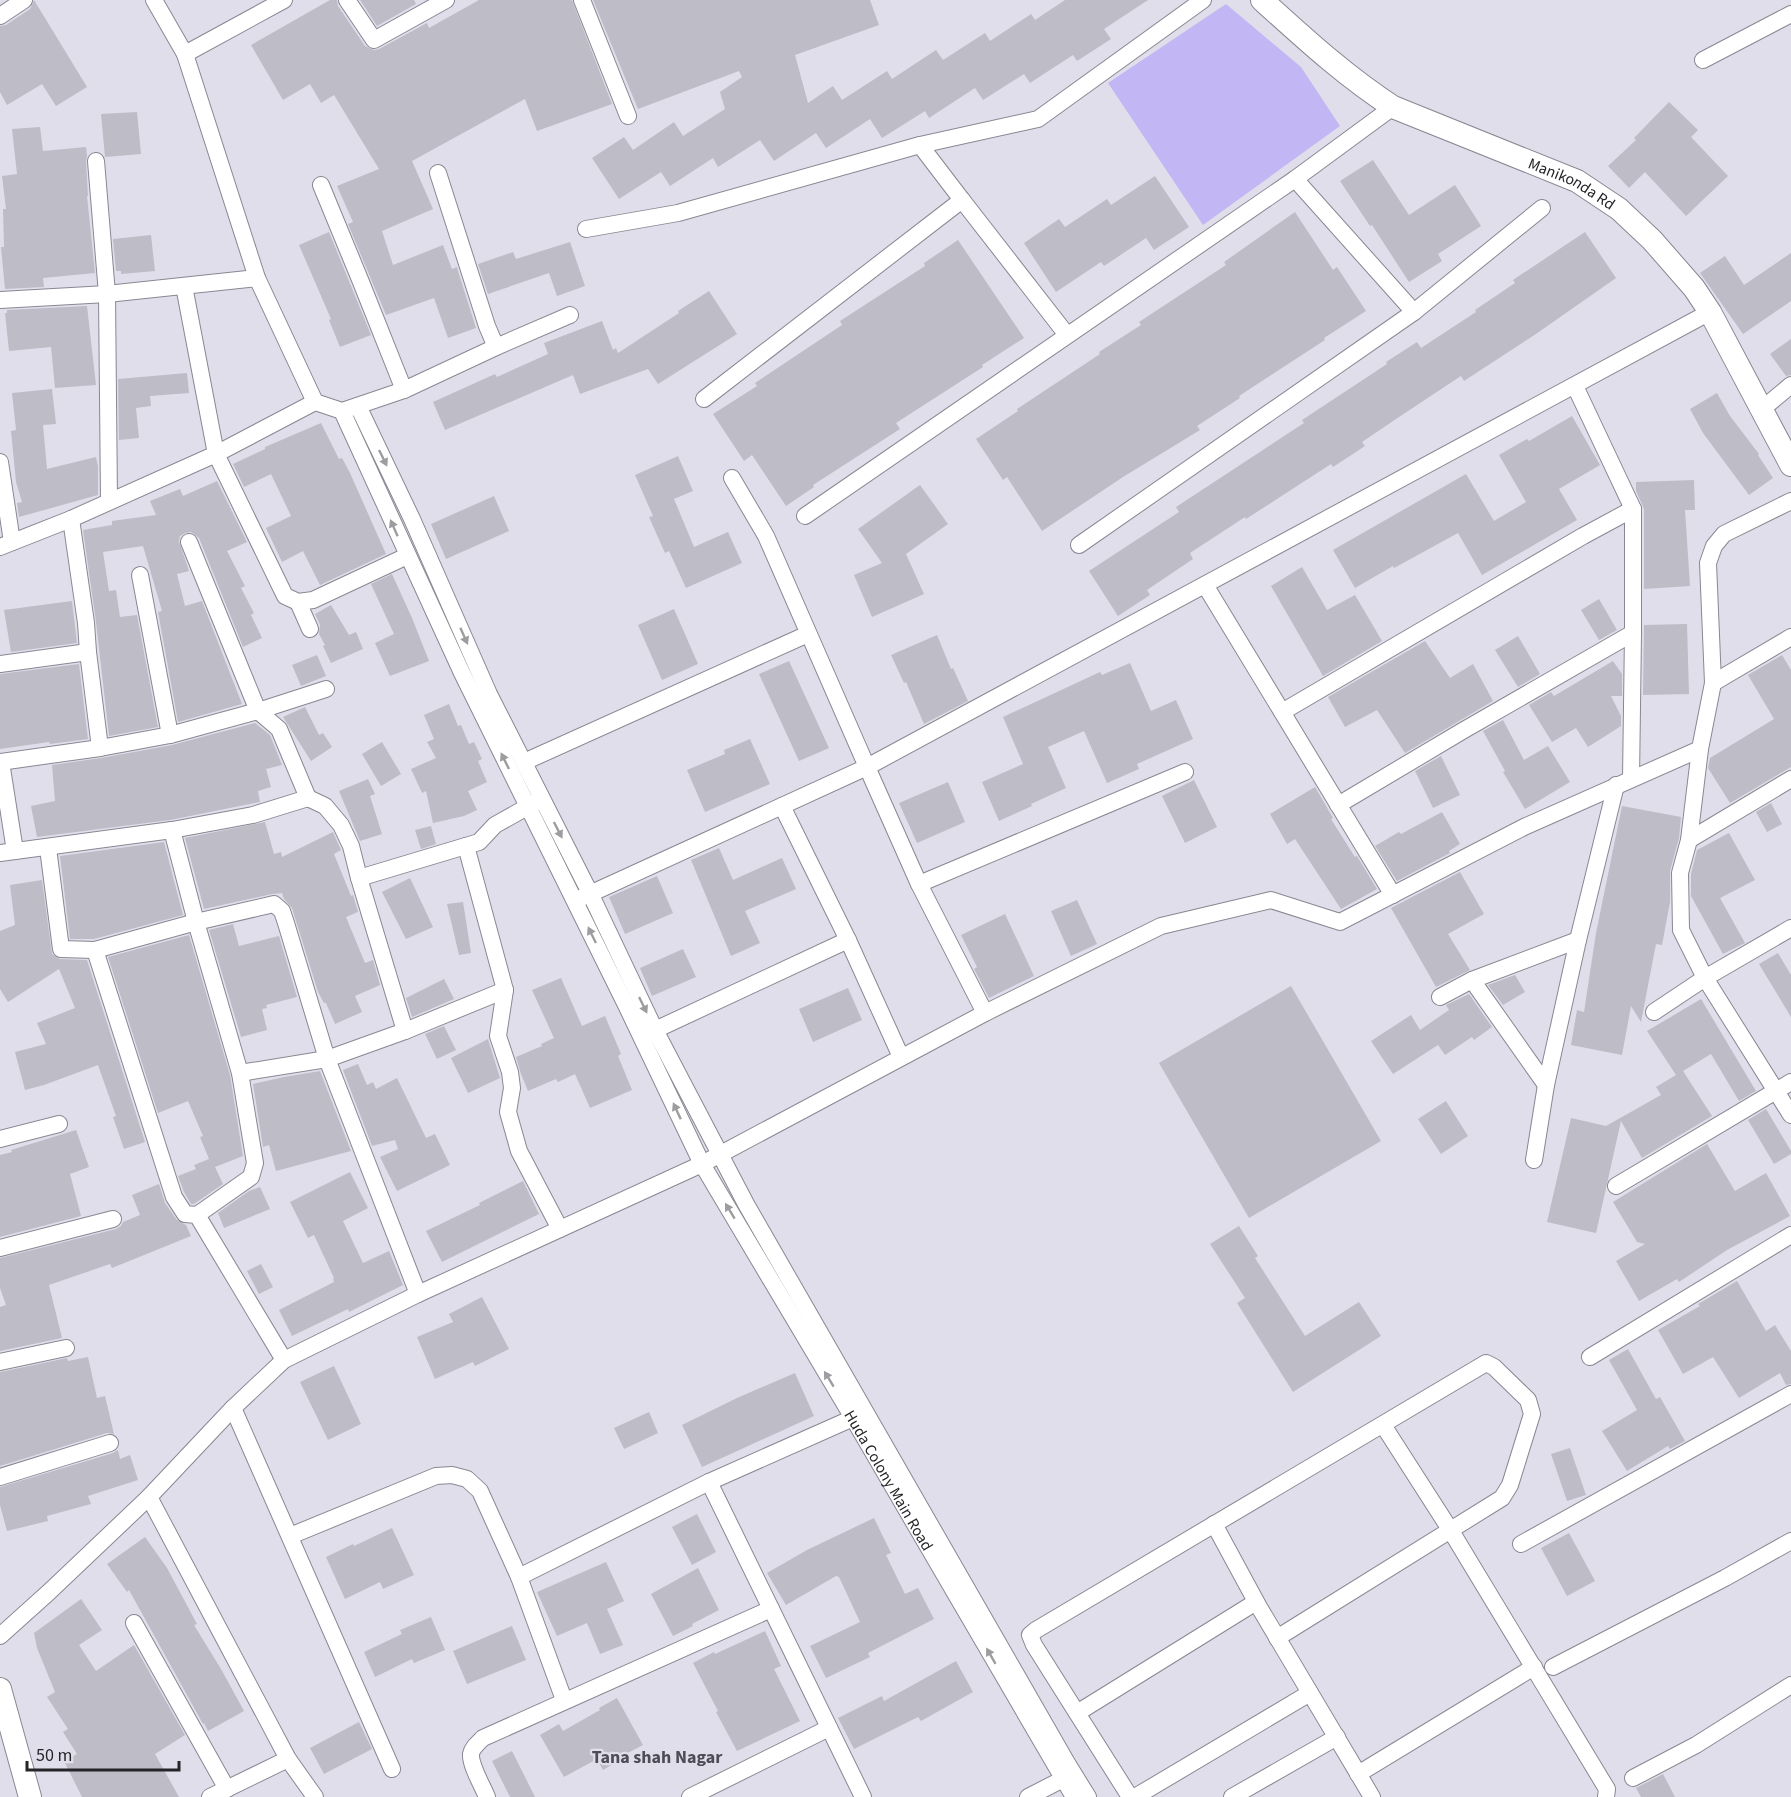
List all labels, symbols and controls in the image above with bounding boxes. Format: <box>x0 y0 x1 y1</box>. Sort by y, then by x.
street label: Manikonda Rd <box>1525 153 1619 215</box>
one-way arrow <box>378 450 388 467</box>
one-way arrow <box>390 519 399 536</box>
one-way arrow <box>459 627 469 645</box>
one-way arrow <box>501 752 510 769</box>
one-way arrow <box>553 822 563 839</box>
one-way arrow <box>587 927 596 944</box>
one-way arrow <box>639 997 648 1014</box>
one-way arrow <box>672 1103 681 1120</box>
one-way arrow <box>724 1203 735 1219</box>
one-way arrow <box>824 1371 835 1387</box>
street label: Huda Colony Main Road <box>839 1406 938 1555</box>
one-way arrow <box>986 1647 996 1664</box>
scale bar <box>27 1734 178 1772</box>
text: 50 m <box>36 1743 72 1768</box>
district label: Tana shah Nagar <box>592 1745 723 1770</box>

